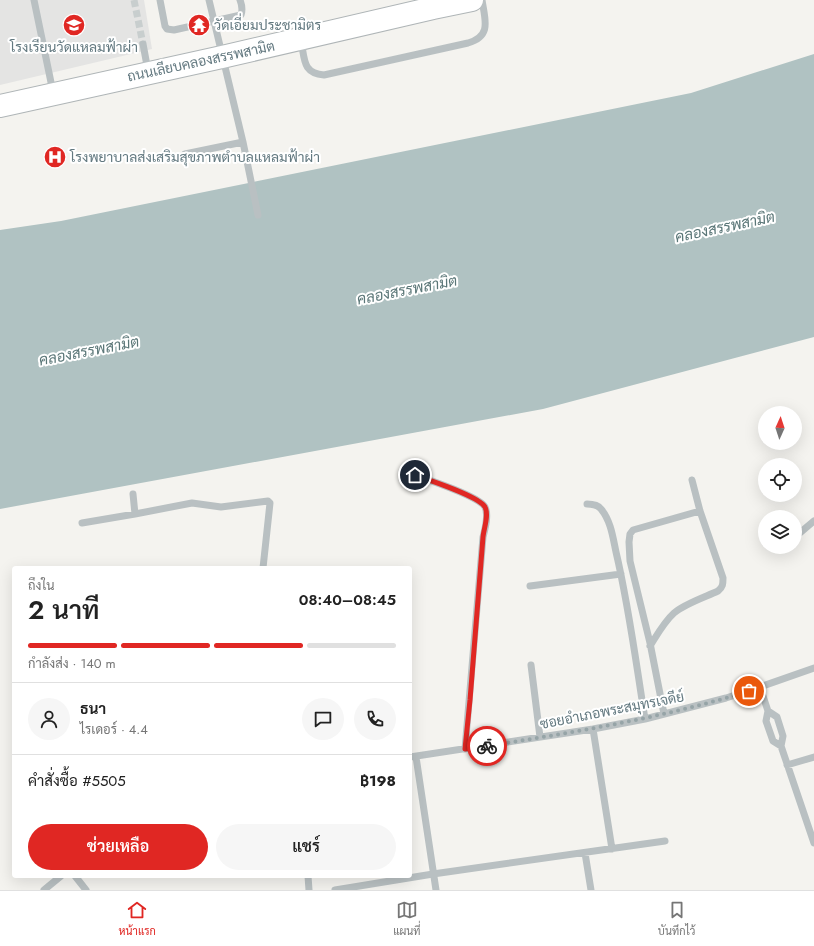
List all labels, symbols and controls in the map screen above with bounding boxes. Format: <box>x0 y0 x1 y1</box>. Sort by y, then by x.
school or university icon: โรงเรียนวัดแหลมฟ้าผ่า <box>61 12 87 38</box>
temple icon: วัดเอี่ยมประชามิตร <box>186 12 212 38</box>
place label: วัดเอี่ยมประชามิตร <box>214 13 321 35</box>
street label: ถนนเลียบคลองสรรพสามิต <box>125 36 277 86</box>
place label: โรงเรียนวัดแหลมฟ้าผ่า <box>9 37 138 57</box>
hospital icon: โรงพยาบาลส่งเสริมสุขภาพตำบลแหลมฟ้าผ่า <box>42 144 68 170</box>
place label: โรงพยาบาลส่งเสริมสุขภาพตำบลแหลมฟ้าผ่า <box>69 147 320 167</box>
water label: คลองสรรพสามิต <box>673 206 777 248</box>
water label: คลองสรรพสามิต <box>355 270 459 310</box>
water label: คลองสรรพสามิต <box>37 331 141 371</box>
north arrow <box>758 406 802 450</box>
map controls <box>758 406 802 554</box>
pin <box>398 458 432 492</box>
button: locate <box>758 458 802 502</box>
icon: home <box>404 464 426 486</box>
button: layers <box>758 510 802 554</box>
text: ถึงใน <box>28 576 55 595</box>
text: 08:40–08:45 <box>299 589 396 611</box>
text: 2 นาที <box>28 591 99 629</box>
text: กำลังส่ง · 140 m <box>28 654 116 673</box>
pin <box>732 674 766 708</box>
icon: bag <box>738 680 760 702</box>
street label: ซอยอำเภอพระสมุทรเจดีย์ <box>538 686 686 734</box>
button: person <box>28 698 70 740</box>
text: ธนา <box>80 698 106 720</box>
button: chat <box>302 698 344 740</box>
button: phone <box>354 698 396 740</box>
text: ไรเดอร์ · 4.4 <box>80 720 148 739</box>
courier <box>467 726 507 766</box>
icon: bike <box>476 735 498 757</box>
text: คำสั่งซื้อ #5505 <box>28 770 126 792</box>
text: ฿198 <box>360 770 396 792</box>
button: ช่วยเหลือ <box>28 824 208 870</box>
button: แชร์ <box>216 824 396 870</box>
tab: หน้าแรก <box>119 899 156 939</box>
tab: แผนที่ <box>393 899 421 939</box>
tab: บันทึกไว้ <box>658 899 695 939</box>

